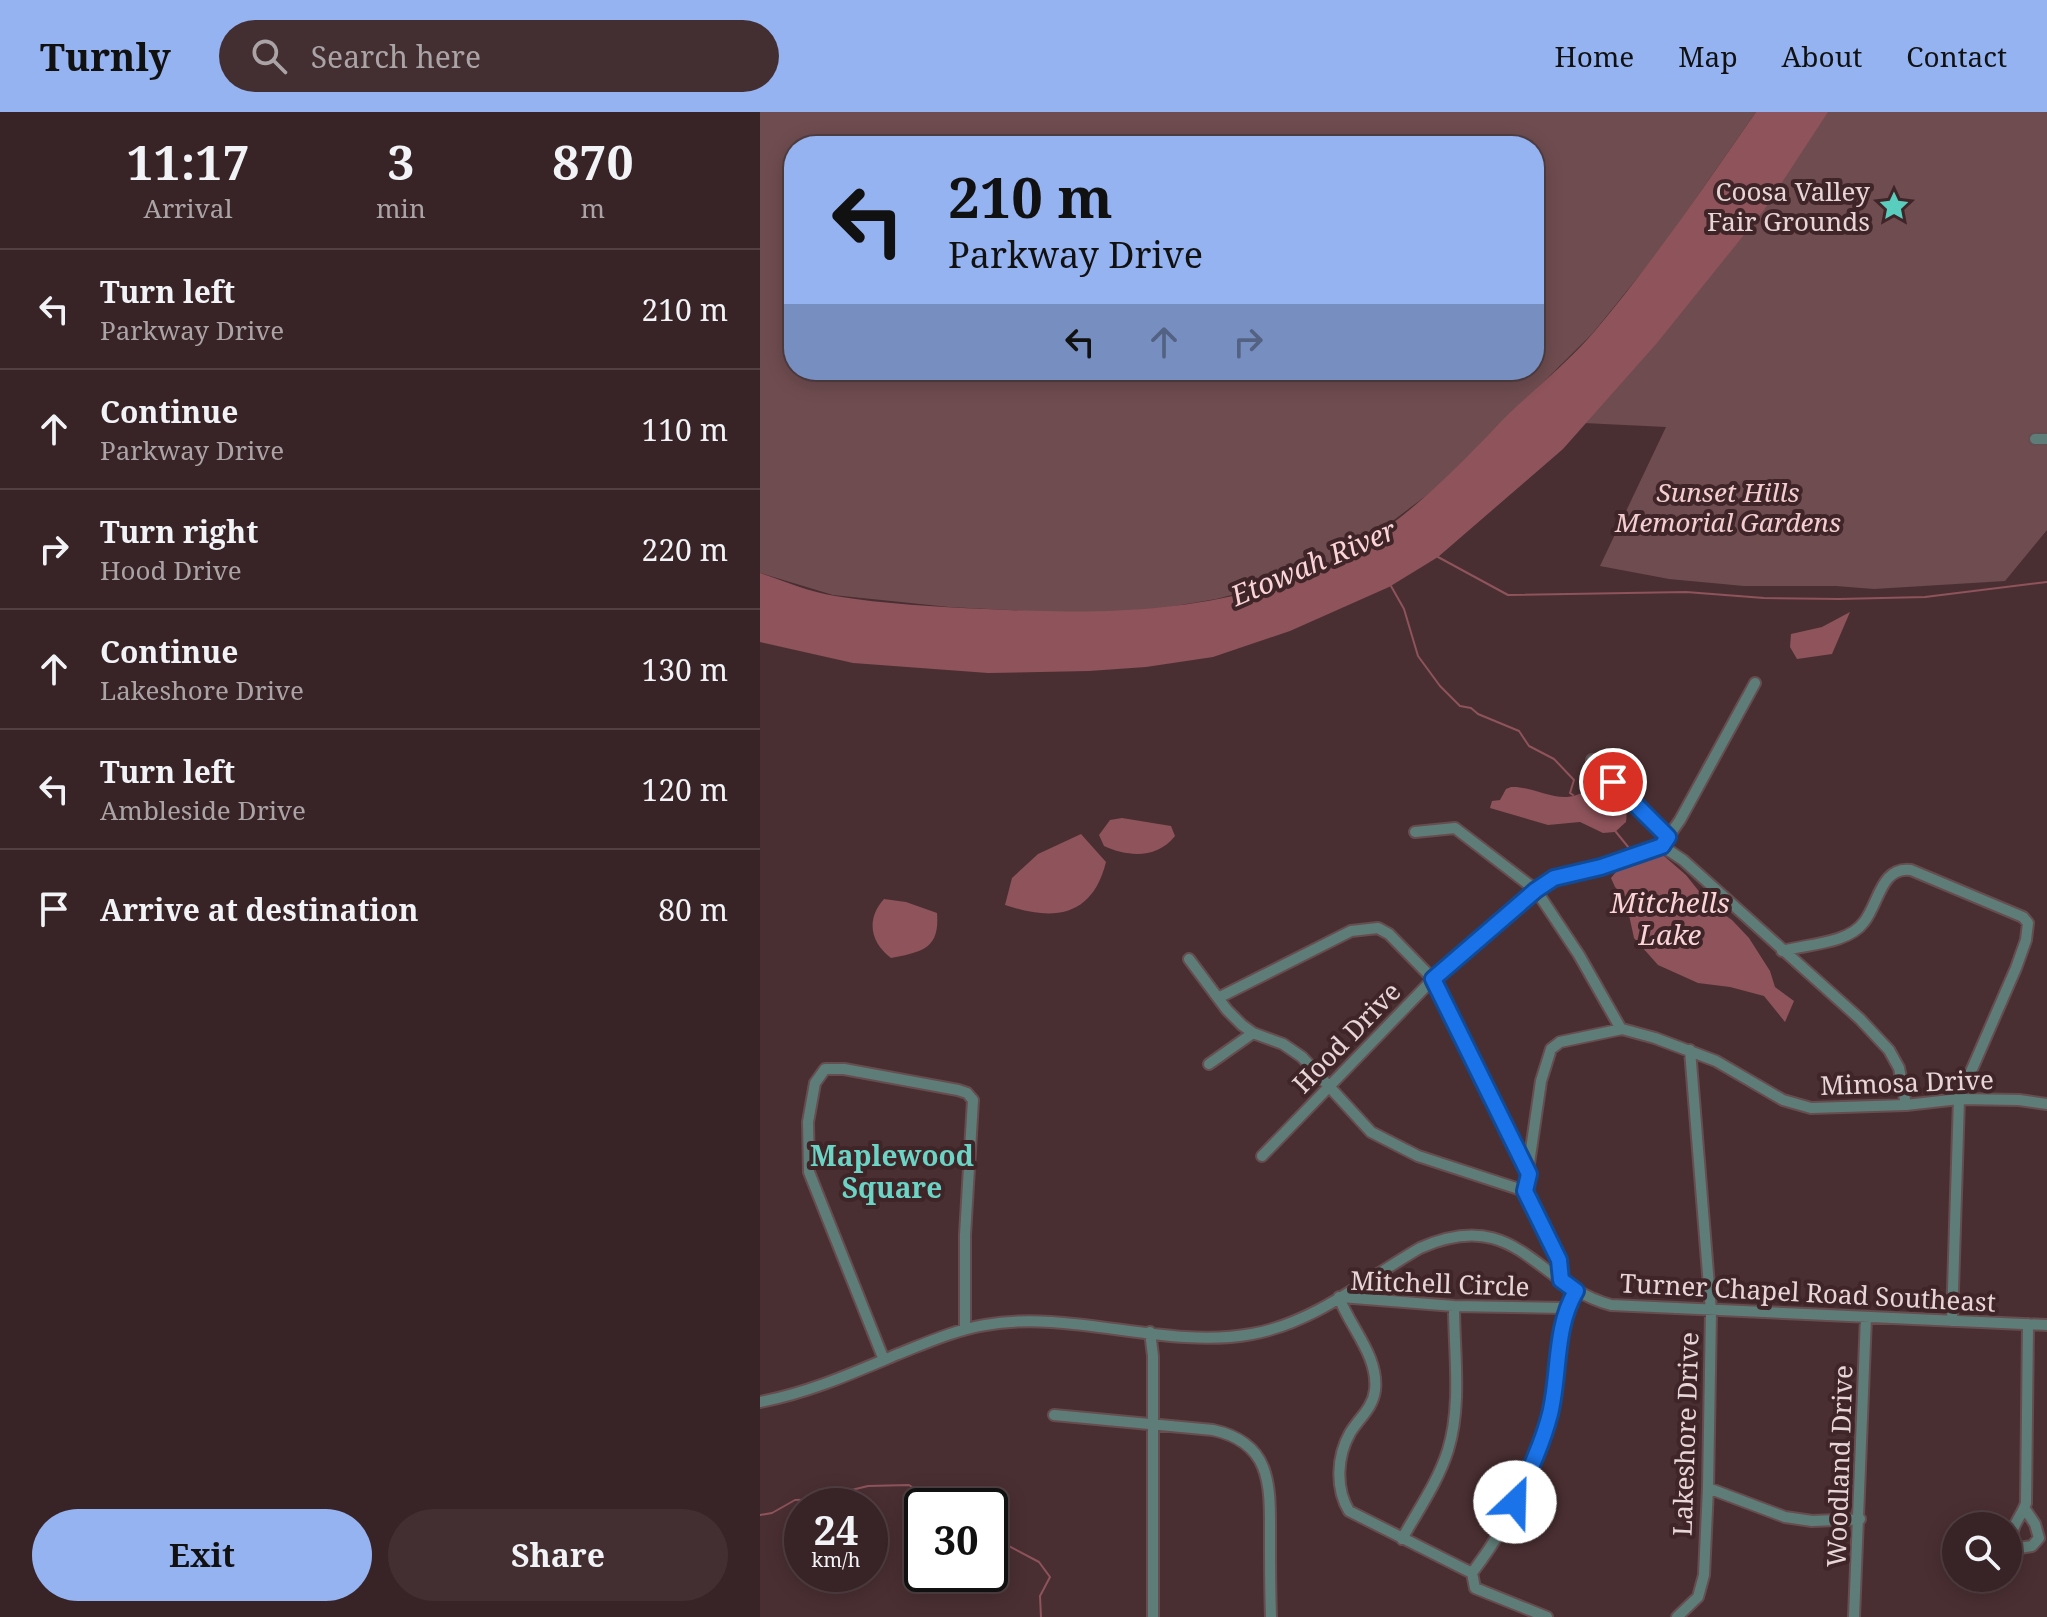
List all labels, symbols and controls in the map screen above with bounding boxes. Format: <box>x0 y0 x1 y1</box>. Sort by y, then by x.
search box <box>219 20 779 92</box>
text: Turnly <box>40 30 171 82</box>
icon: search <box>247 34 291 78</box>
text: Search here <box>311 36 481 77</box>
text: Home <box>1555 37 1634 75</box>
text: Map <box>1678 37 1738 75</box>
text: About <box>1782 37 1862 75</box>
text: Contact <box>1906 37 2007 75</box>
text: 11:17 <box>126 129 250 194</box>
text: 3 <box>387 129 414 194</box>
text: 870 <box>552 129 634 194</box>
text: 210 m <box>948 158 1113 234</box>
icon: left <box>816 168 920 272</box>
place label: Coosa Valley Fair Grounds <box>1707 173 1870 239</box>
place icon: Coosa Valley Fair Grounds <box>1877 189 1911 223</box>
text: Arrival <box>144 190 232 226</box>
text: min <box>376 190 426 226</box>
text: m <box>581 190 605 226</box>
text: Parkway Drive <box>948 230 1203 279</box>
text: Turn left <box>100 271 235 312</box>
icon: left <box>32 287 76 331</box>
text: 210 m <box>642 289 728 330</box>
text: Parkway Drive <box>100 312 284 348</box>
icon: left <box>1058 320 1102 364</box>
icon: ahead <box>1142 320 1186 364</box>
icon: right <box>1226 320 1270 364</box>
text: Continue <box>100 391 238 432</box>
icon: ahead <box>32 407 76 451</box>
text: 110 m <box>642 409 728 450</box>
text: Parkway Drive <box>100 432 284 468</box>
park label: Sunset Hills Memorial Gardens <box>1614 474 1841 540</box>
water label: Etowah River <box>1224 510 1402 614</box>
text: Turn right <box>100 511 258 552</box>
icon: right <box>32 527 76 571</box>
text: 220 m <box>642 529 728 570</box>
text: Hood Drive <box>100 552 242 588</box>
text: Continue <box>100 631 238 672</box>
icon: ahead <box>32 647 76 691</box>
text: 130 m <box>642 649 728 690</box>
text: Lakeshore Drive <box>100 672 304 708</box>
pin <box>1579 748 1647 816</box>
text: Turn left <box>100 751 235 792</box>
icon: arrive <box>1591 760 1635 804</box>
icon: left <box>32 767 76 811</box>
text: 120 m <box>642 769 728 810</box>
text: Ambleside Drive <box>100 792 306 828</box>
water label: Mitchells Lake <box>1609 883 1730 953</box>
icon: arrive <box>32 887 76 931</box>
text: Arrive at destination <box>100 889 419 930</box>
text: 80 m <box>658 889 728 930</box>
street label: Hood Drive <box>1284 974 1408 1100</box>
street label: Mimosa Drive <box>1820 1061 1994 1103</box>
district label: Maplewood Square <box>810 1136 974 1206</box>
street label: Mitchell Circle <box>1350 1262 1530 1304</box>
street label: Turner Chapel Road Southeast <box>1619 1264 1997 1320</box>
street label: Lakeshore Drive <box>1663 1331 1707 1537</box>
street label: Woodland Drive <box>1817 1364 1861 1568</box>
position arrow <box>1473 1460 1557 1544</box>
speed limit sign: 30 <box>904 1488 1008 1592</box>
text: 24 <box>813 1502 859 1557</box>
button: Exit <box>32 1509 372 1601</box>
button: Share <box>388 1509 728 1601</box>
map controls <box>1942 1512 2022 1592</box>
button: search <box>1942 1512 2022 1592</box>
text: km/h <box>811 1546 861 1573</box>

